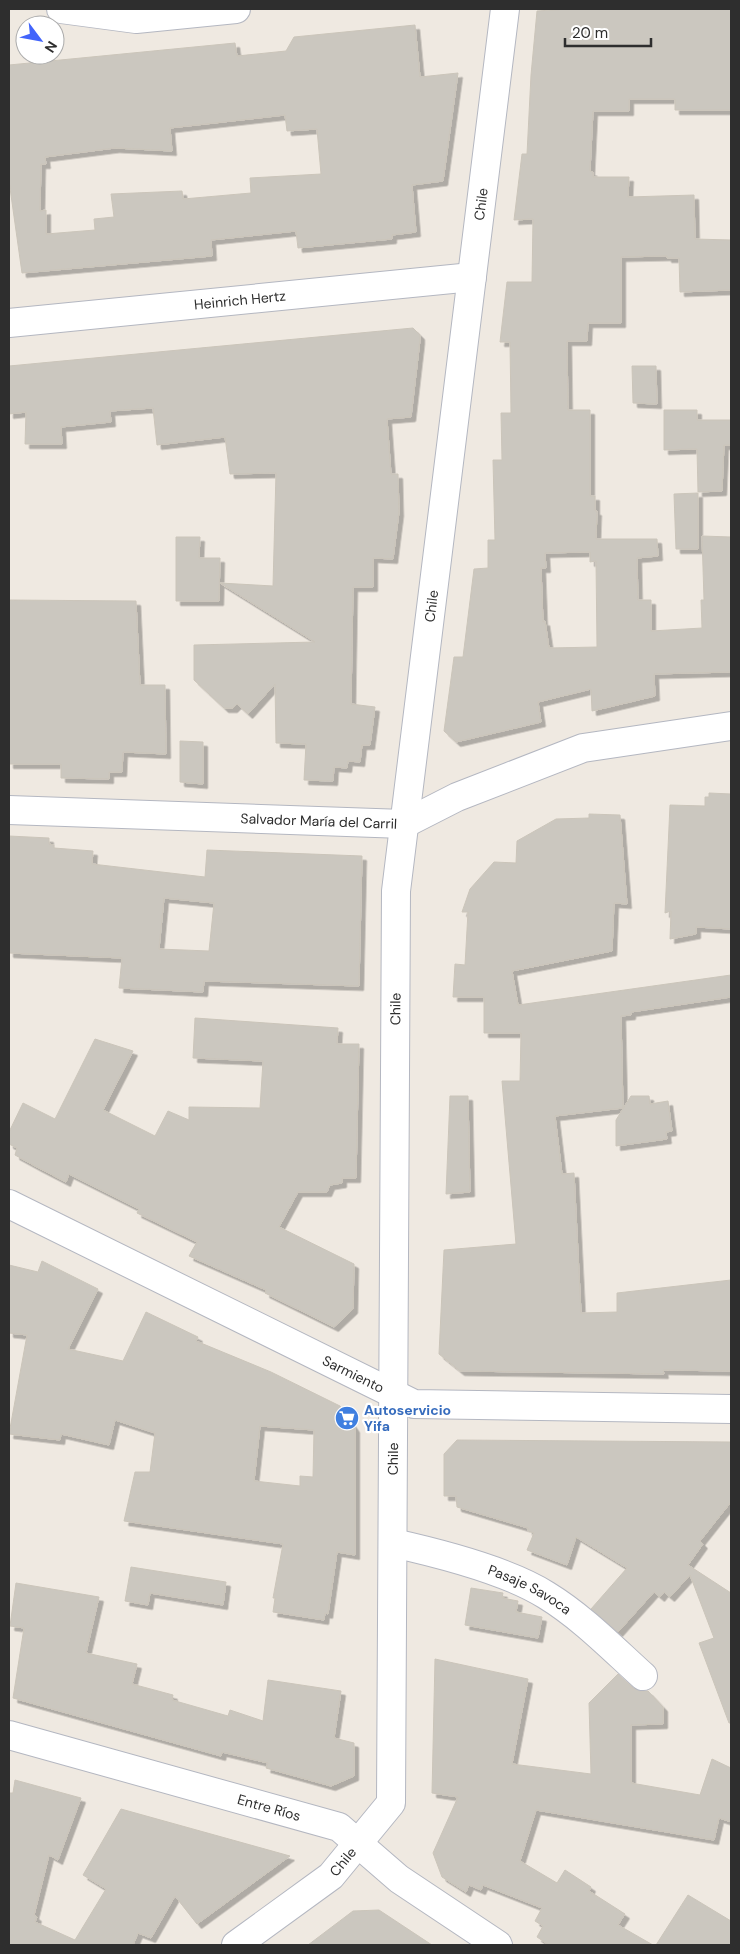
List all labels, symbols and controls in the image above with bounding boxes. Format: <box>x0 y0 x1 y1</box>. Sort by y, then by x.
north arrow <box>15 15 65 65</box>
scale bar <box>565 15 651 47</box>
text: 20 m <box>572 23 608 43</box>
text: N <box>41 38 61 56</box>
street label: Chile <box>470 187 492 221</box>
street label: Heinrich Hertz <box>193 287 286 314</box>
street label: Chile <box>420 589 442 623</box>
street label: Salvador María del Carril <box>240 809 397 833</box>
street label: Chile <box>386 993 404 1025</box>
street label: Sarmiento <box>320 1351 387 1397</box>
place label: Autoservicio Yifa <box>364 1401 451 1435</box>
supermarket icon: Autoservicio Yifa <box>334 1405 360 1431</box>
street label: Chile <box>384 1443 402 1475</box>
street label: Pasaje Savoca <box>486 1561 575 1618</box>
street label: Entre Ríos <box>235 1790 303 1825</box>
street label: Chile <box>326 1843 360 1880</box>

